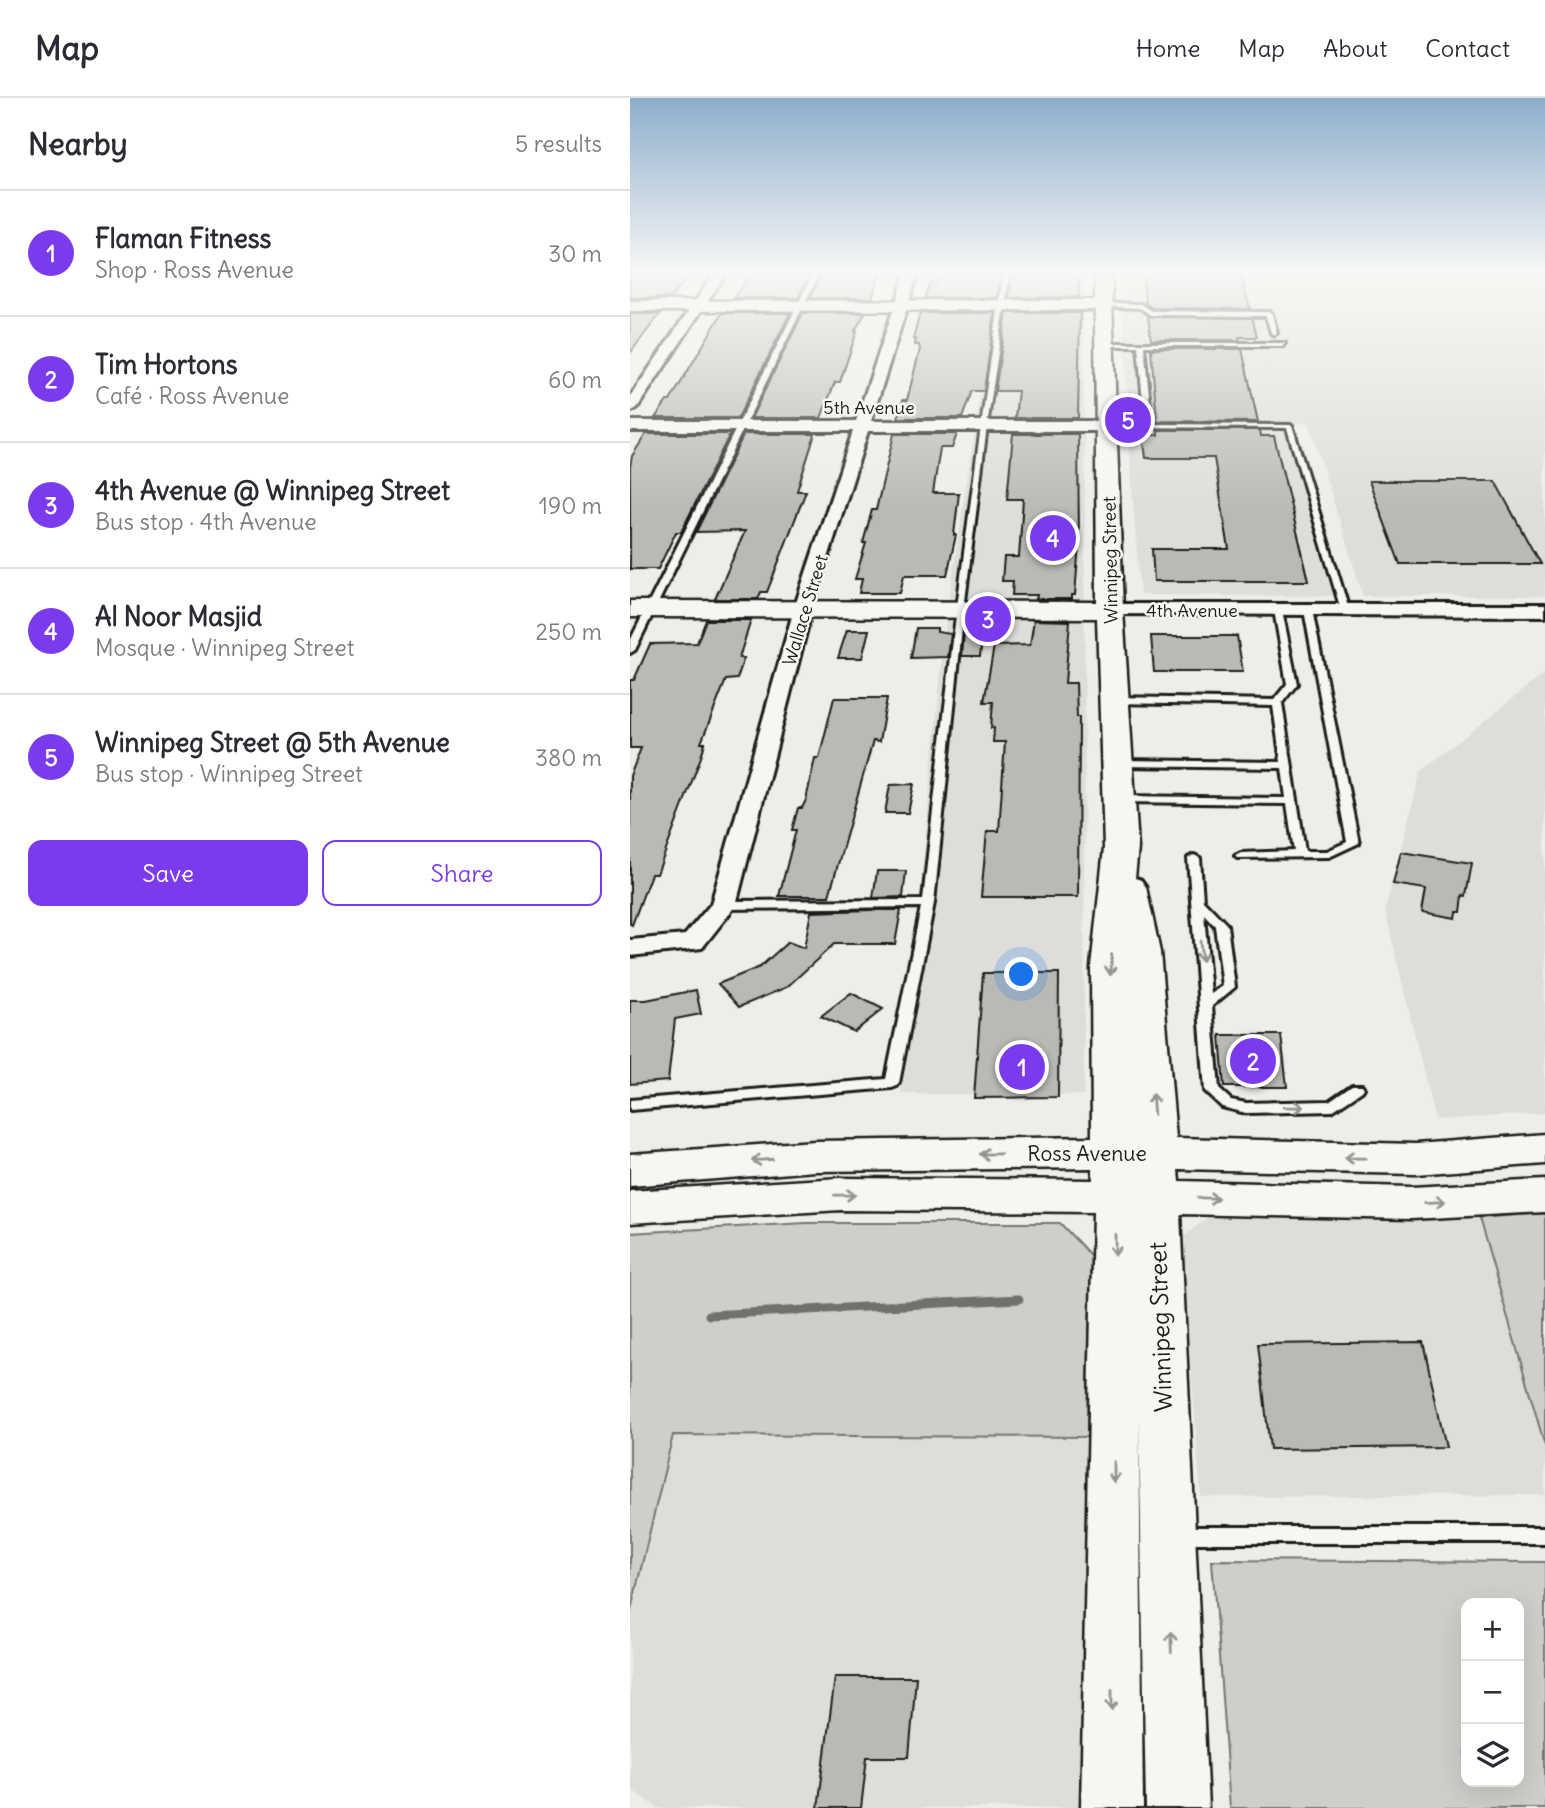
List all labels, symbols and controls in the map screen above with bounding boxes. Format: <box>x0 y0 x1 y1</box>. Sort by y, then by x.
text: Map <box>35 27 99 69</box>
text: Home <box>1136 33 1200 63</box>
text: Map <box>1238 33 1285 63</box>
text: About <box>1323 33 1387 63</box>
text: Contact <box>1425 33 1510 63</box>
text: Nearby <box>28 125 128 163</box>
text: 5 results <box>515 129 602 158</box>
text: Flaman Fitness <box>95 222 271 255</box>
text: 1 <box>46 239 56 268</box>
text: 30 m <box>548 239 602 268</box>
text: Shop · Ross Avenue <box>95 255 294 284</box>
text: Tim Hortons <box>95 348 238 381</box>
text: 2 <box>45 365 57 394</box>
text: 60 m <box>548 365 602 394</box>
text: Café · Ross Avenue <box>95 381 289 410</box>
pin: 5 <box>1105 394 1151 446</box>
street label: 5th Avenue <box>823 396 915 419</box>
text: 4th Avenue @ Winnipeg Street <box>95 474 450 507</box>
text: 3 <box>44 491 58 520</box>
text: 190 m <box>539 491 602 520</box>
street label: Winnipeg Street <box>1097 496 1123 624</box>
text: Bus stop · 4th Avenue <box>95 507 317 536</box>
pin: 4 <box>1030 512 1076 564</box>
street label: Wallace Street <box>777 552 833 668</box>
pin: 3 <box>965 593 1011 645</box>
street label: 4th Avenue <box>1146 599 1238 622</box>
text: Al Noor Masjid <box>95 600 262 633</box>
text: 4 <box>44 617 58 646</box>
text: 250 m <box>535 617 602 646</box>
text: Mosque · Winnipeg Street <box>95 633 354 662</box>
text: Winnipeg Street @ 5th Avenue <box>95 726 450 759</box>
text: 5 <box>44 743 58 772</box>
text: 380 m <box>535 743 602 772</box>
text: Bus stop · Winnipeg Street <box>95 759 363 788</box>
button: Save <box>28 840 308 906</box>
button: Share <box>322 840 602 906</box>
one-way arrow <box>1195 939 1208 962</box>
one-way arrow <box>1104 953 1117 976</box>
your location <box>1004 957 1038 991</box>
pin: 2 <box>1230 1035 1276 1087</box>
pin: 1 <box>999 1041 1045 1093</box>
one-way arrow <box>1146 1093 1159 1116</box>
one-way arrow <box>1282 1100 1305 1114</box>
street label: Ross Avenue <box>1027 1140 1147 1167</box>
one-way arrow <box>979 1147 1002 1161</box>
one-way arrow <box>1343 1151 1366 1164</box>
one-way arrow <box>752 1154 774 1167</box>
one-way arrow <box>833 1188 856 1201</box>
one-way arrow <box>1196 1191 1219 1204</box>
one-way arrow <box>1424 1195 1447 1208</box>
one-way arrow <box>1108 1233 1122 1256</box>
street label: Winnipeg Street <box>1142 1241 1178 1413</box>
one-way arrow <box>1107 1460 1121 1483</box>
map controls <box>1461 1598 1524 1787</box>
button: + <box>1461 1598 1524 1661</box>
one-way arrow <box>1164 1631 1177 1654</box>
button: − <box>1461 1661 1524 1724</box>
one-way arrow <box>1105 1688 1119 1711</box>
button: layers <box>1461 1724 1524 1787</box>

